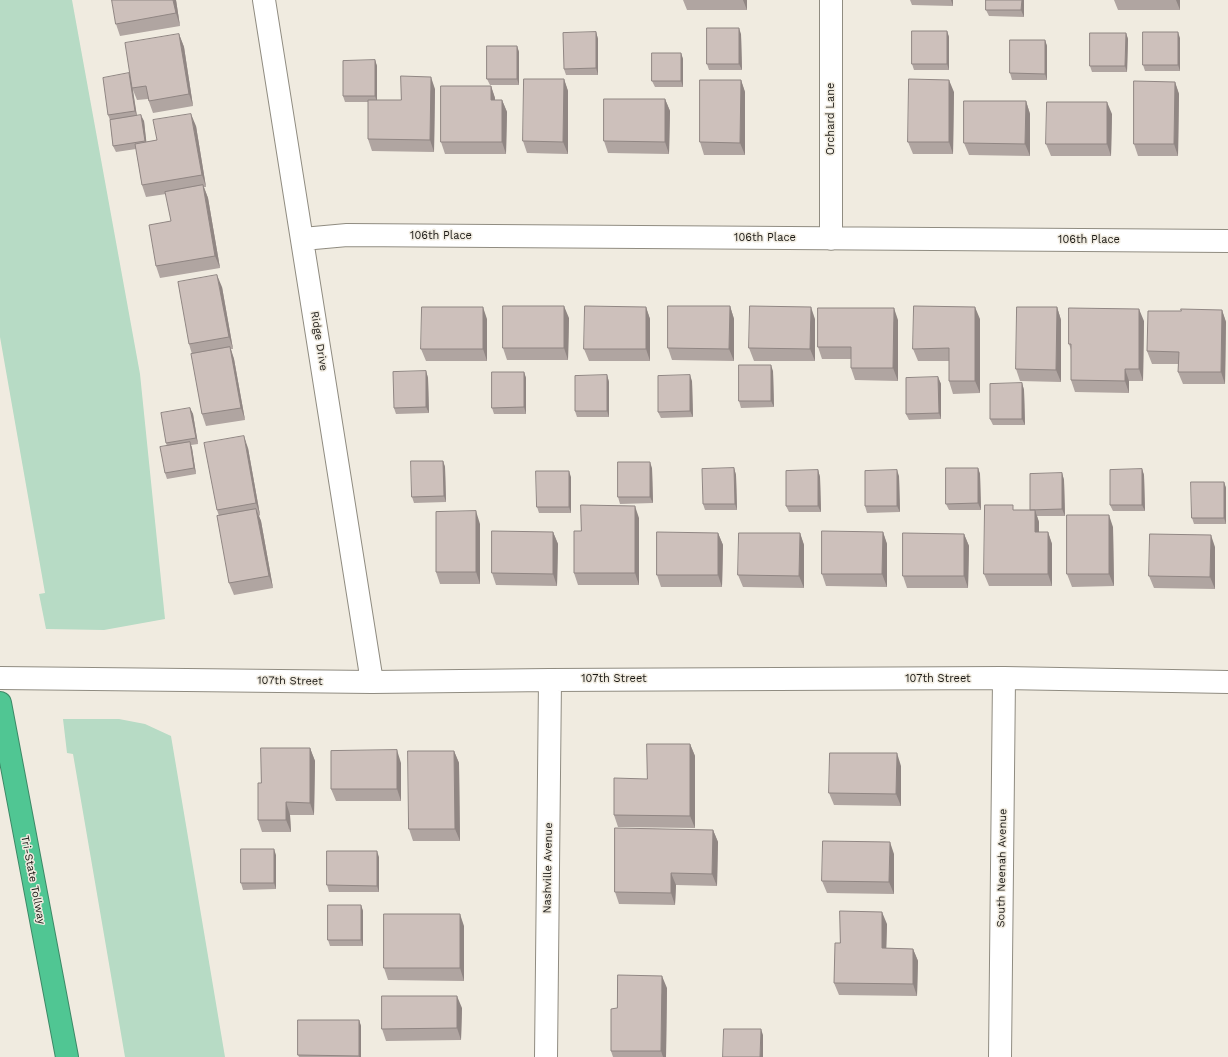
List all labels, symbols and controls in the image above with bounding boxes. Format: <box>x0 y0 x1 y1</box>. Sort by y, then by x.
street label: Orchard Lane <box>824 83 838 155</box>
street label: 106th Place <box>410 229 472 243</box>
street label: 106th Place <box>734 231 796 245</box>
street label: 106th Place <box>1058 233 1120 247</box>
street label: Ridge Drive <box>308 310 330 372</box>
street label: 107th Street <box>581 672 647 686</box>
street label: 107th Street <box>905 672 971 686</box>
street label: 107th Street <box>257 674 323 688</box>
street label: South Neenah Avenue <box>994 808 1010 928</box>
street label: Nashville Avenue <box>541 822 555 914</box>
street label: Tri-State Tollway <box>18 834 48 926</box>

